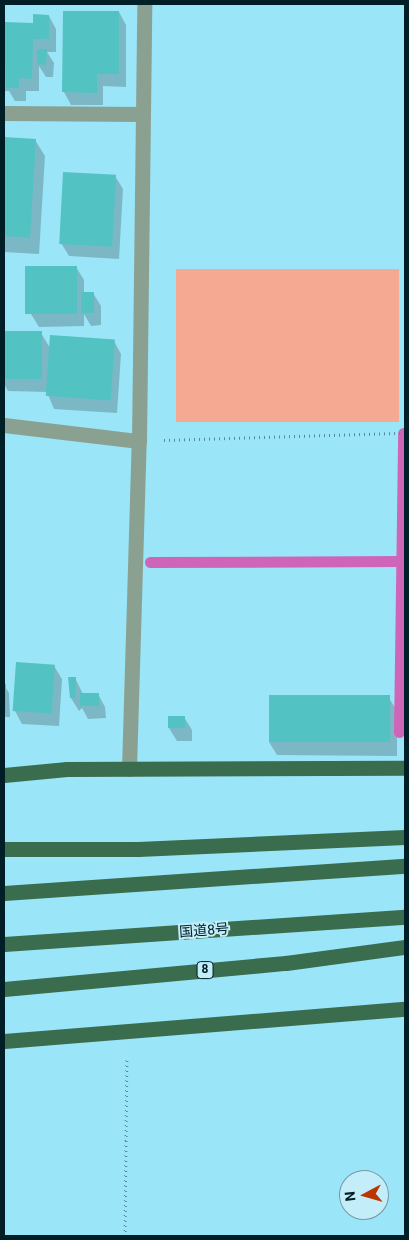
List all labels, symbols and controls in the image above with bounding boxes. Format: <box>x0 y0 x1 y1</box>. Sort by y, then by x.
street label: 国道8号 <box>179 920 229 940</box>
road number: 8 <box>196 960 214 980</box>
north arrow <box>339 1170 389 1220</box>
text: N <box>342 1191 359 1202</box>

